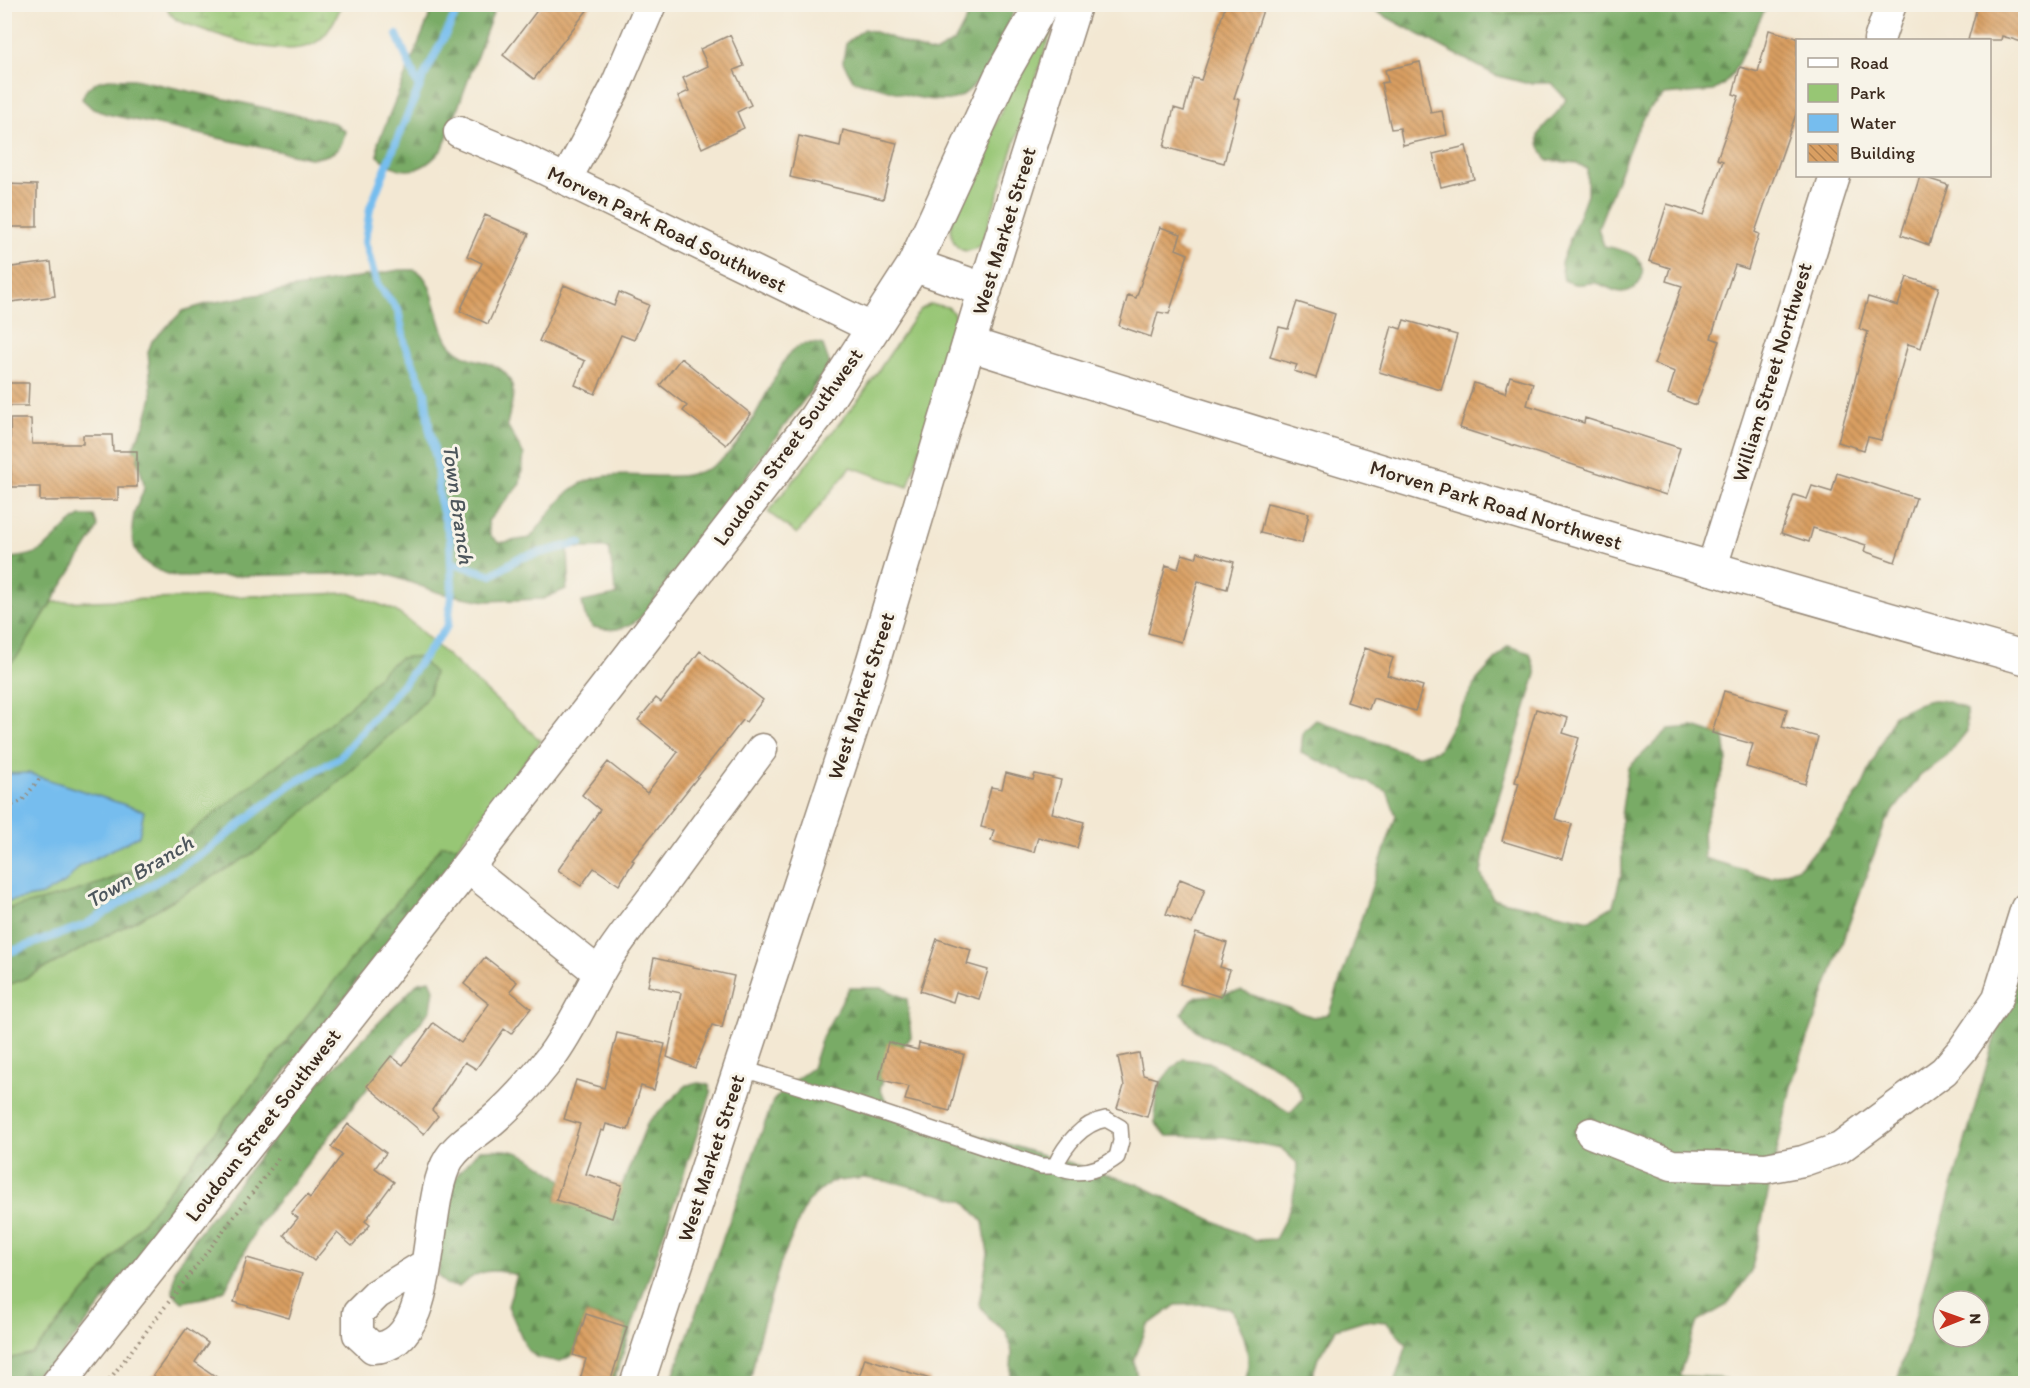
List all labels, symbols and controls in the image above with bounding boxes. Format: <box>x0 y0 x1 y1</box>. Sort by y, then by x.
legend <box>1796 39 1991 177</box>
text: Road <box>1850 52 1889 74</box>
text: Park <box>1850 82 1885 104</box>
text: Water <box>1850 112 1896 134</box>
text: Building <box>1850 142 1916 164</box>
street label: West Market Street <box>966 144 1041 318</box>
street label: Morven Park Road Southwest <box>544 160 791 297</box>
street label: William Street Northwest <box>1726 259 1817 484</box>
street label: Loudoun Street Southwest <box>707 343 868 550</box>
water label: Town Branch <box>437 442 480 566</box>
street label: Morven Park Road Northwest <box>1367 454 1625 555</box>
street label: West Market Street <box>822 609 899 783</box>
water label: Town Branch <box>81 829 198 914</box>
street label: Loudoun Street Southwest <box>179 1023 346 1226</box>
street label: West Market Street <box>672 1071 749 1245</box>
north arrow <box>1931 1289 1991 1349</box>
text: N <box>1966 1313 1985 1324</box>

